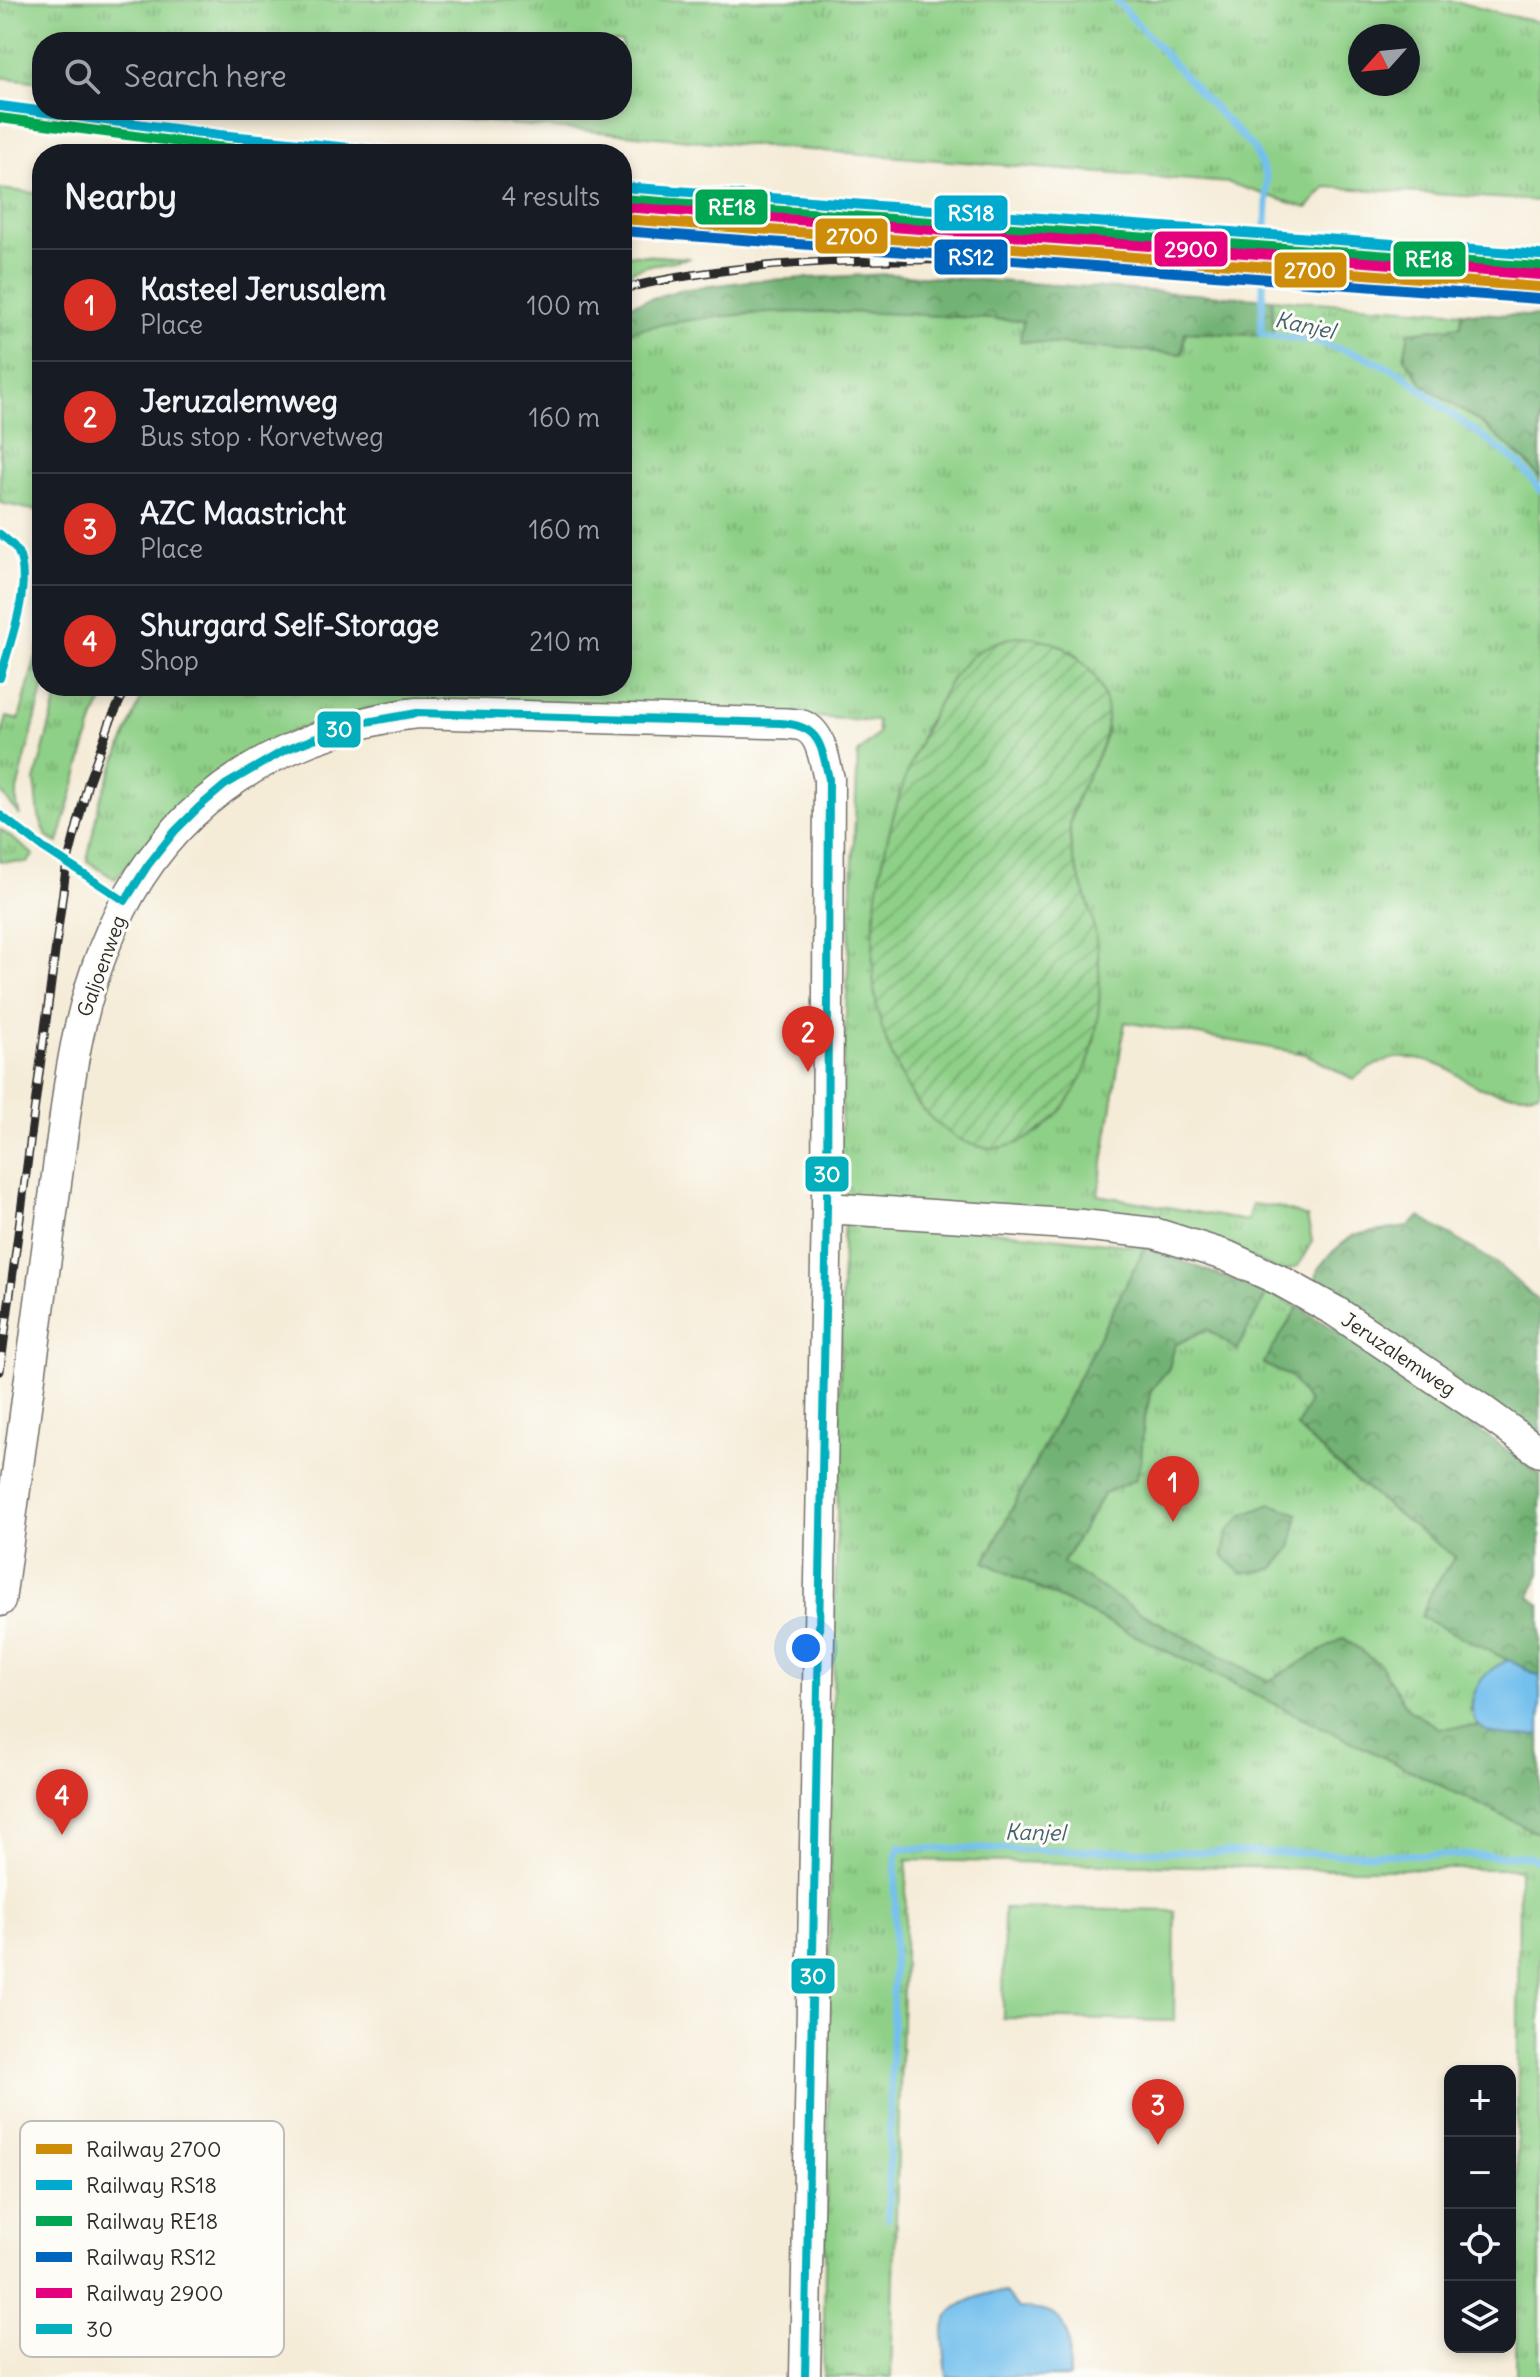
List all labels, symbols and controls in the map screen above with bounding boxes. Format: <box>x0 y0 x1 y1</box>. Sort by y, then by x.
north arrow <box>1348 24 1420 96</box>
search box <box>32 32 632 120</box>
icon: search <box>60 54 104 98</box>
text: Search here <box>124 57 287 95</box>
text: Nearby <box>64 175 177 218</box>
text: 4 results <box>502 180 600 213</box>
line badge: RE18 <box>694 188 769 226</box>
text: RE18 <box>708 193 756 221</box>
line badge: RS18 <box>933 194 1009 232</box>
text: RS18 <box>947 199 995 227</box>
line badge: 2700 <box>814 217 889 255</box>
text: 2700 <box>826 222 878 250</box>
line badge: 2900 <box>1153 230 1229 268</box>
text: 2900 <box>1164 235 1218 263</box>
line badge: RS12 <box>933 238 1009 276</box>
line badge: RE18 <box>1392 240 1467 278</box>
text: RS12 <box>948 243 994 271</box>
text: RE18 <box>1405 245 1453 273</box>
line badge: 2700 <box>1273 251 1348 289</box>
text: 2700 <box>1284 256 1336 284</box>
text: Kasteel Jerusalem <box>140 270 386 308</box>
text: 1 <box>85 289 95 322</box>
text: 100 m <box>526 289 600 322</box>
water label: Kanjel <box>1273 305 1340 346</box>
text: Place <box>140 308 203 341</box>
text: Jeruzalemweg <box>140 382 338 420</box>
text: 2 <box>83 401 97 434</box>
text: 160 m <box>529 401 600 434</box>
text: Bus stop · Korvetweg <box>140 420 384 453</box>
text: AZC Maastricht <box>140 494 346 532</box>
text: 3 <box>83 513 97 546</box>
text: 160 m <box>529 513 600 546</box>
text: Place <box>140 532 203 565</box>
text: Shurgard Self-Storage <box>140 606 439 644</box>
text: 4 <box>82 625 98 658</box>
text: 210 m <box>529 625 600 658</box>
text: Shop <box>140 644 199 677</box>
line badge: 30 <box>316 710 362 749</box>
text: 30 <box>326 715 352 743</box>
street label: Galjoenweg <box>71 912 131 1020</box>
pin: 2 <box>782 1006 834 1072</box>
line badge: 30 <box>804 1155 850 1193</box>
text: 30 <box>814 1160 840 1188</box>
street label: Jeruzalemweg <box>1337 1307 1461 1401</box>
pin: 1 <box>1147 1456 1199 1522</box>
your location <box>786 1628 826 1668</box>
pin: 4 <box>36 1769 88 1835</box>
water label: Kanjel <box>1005 1817 1069 1847</box>
line badge: 30 <box>790 1957 836 1995</box>
text: 30 <box>800 1962 826 1990</box>
map controls <box>1444 2065 1516 2353</box>
button: + <box>1444 2065 1516 2137</box>
pin: 3 <box>1132 2079 1184 2145</box>
legend <box>20 2121 284 2357</box>
text: Railway 2700 <box>86 2135 222 2163</box>
button: − <box>1444 2137 1516 2209</box>
text: Railway RS18 <box>86 2171 217 2199</box>
text: Railway RE18 <box>86 2207 218 2235</box>
button: locate <box>1444 2209 1516 2281</box>
text: Railway RS12 <box>86 2243 216 2271</box>
text: Railway 2900 <box>86 2279 223 2307</box>
button: layers <box>1444 2281 1516 2353</box>
text: 30 <box>86 2315 113 2343</box>

